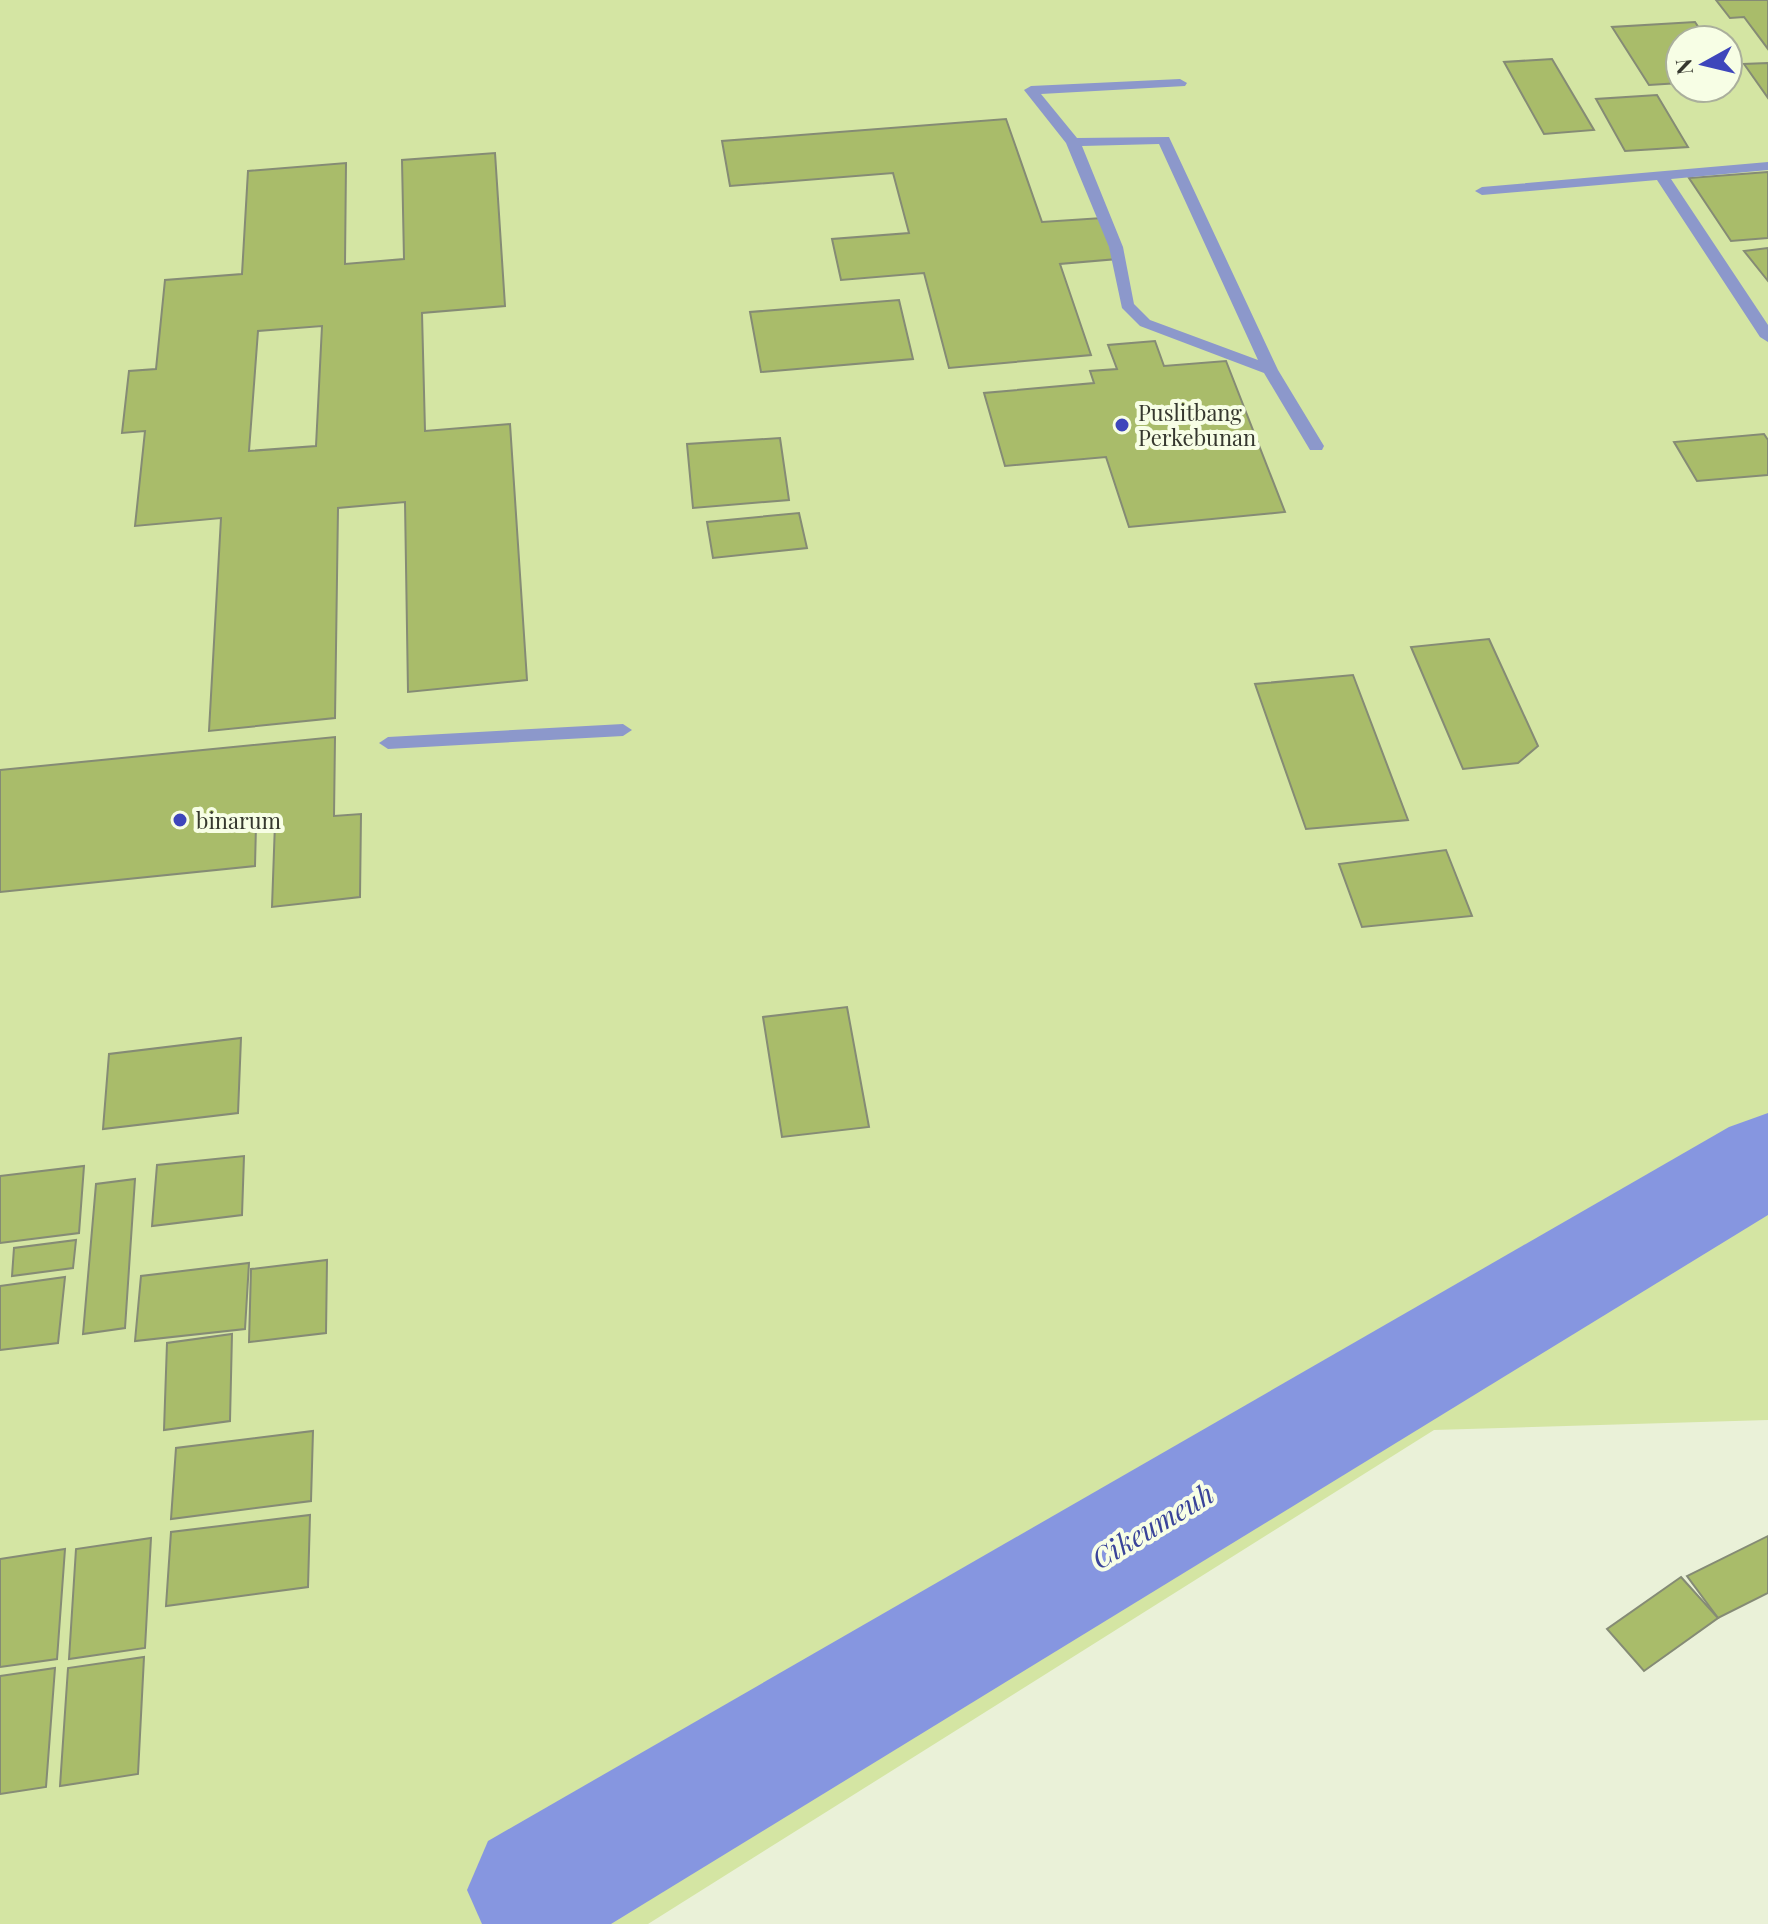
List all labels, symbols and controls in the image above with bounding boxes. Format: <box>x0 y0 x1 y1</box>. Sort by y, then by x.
north arrow <box>1664 24 1744 104</box>
text: N <box>1667 57 1699 77</box>
place label: Puslitbang Perkebunan <box>1138 397 1256 452</box>
marker: Puslitbang Perkebunan <box>1113 416 1131 434</box>
place label: binarum <box>196 805 281 835</box>
marker: binarum <box>171 811 189 829</box>
water label: Cikeumeuh <box>1084 1474 1220 1576</box>

